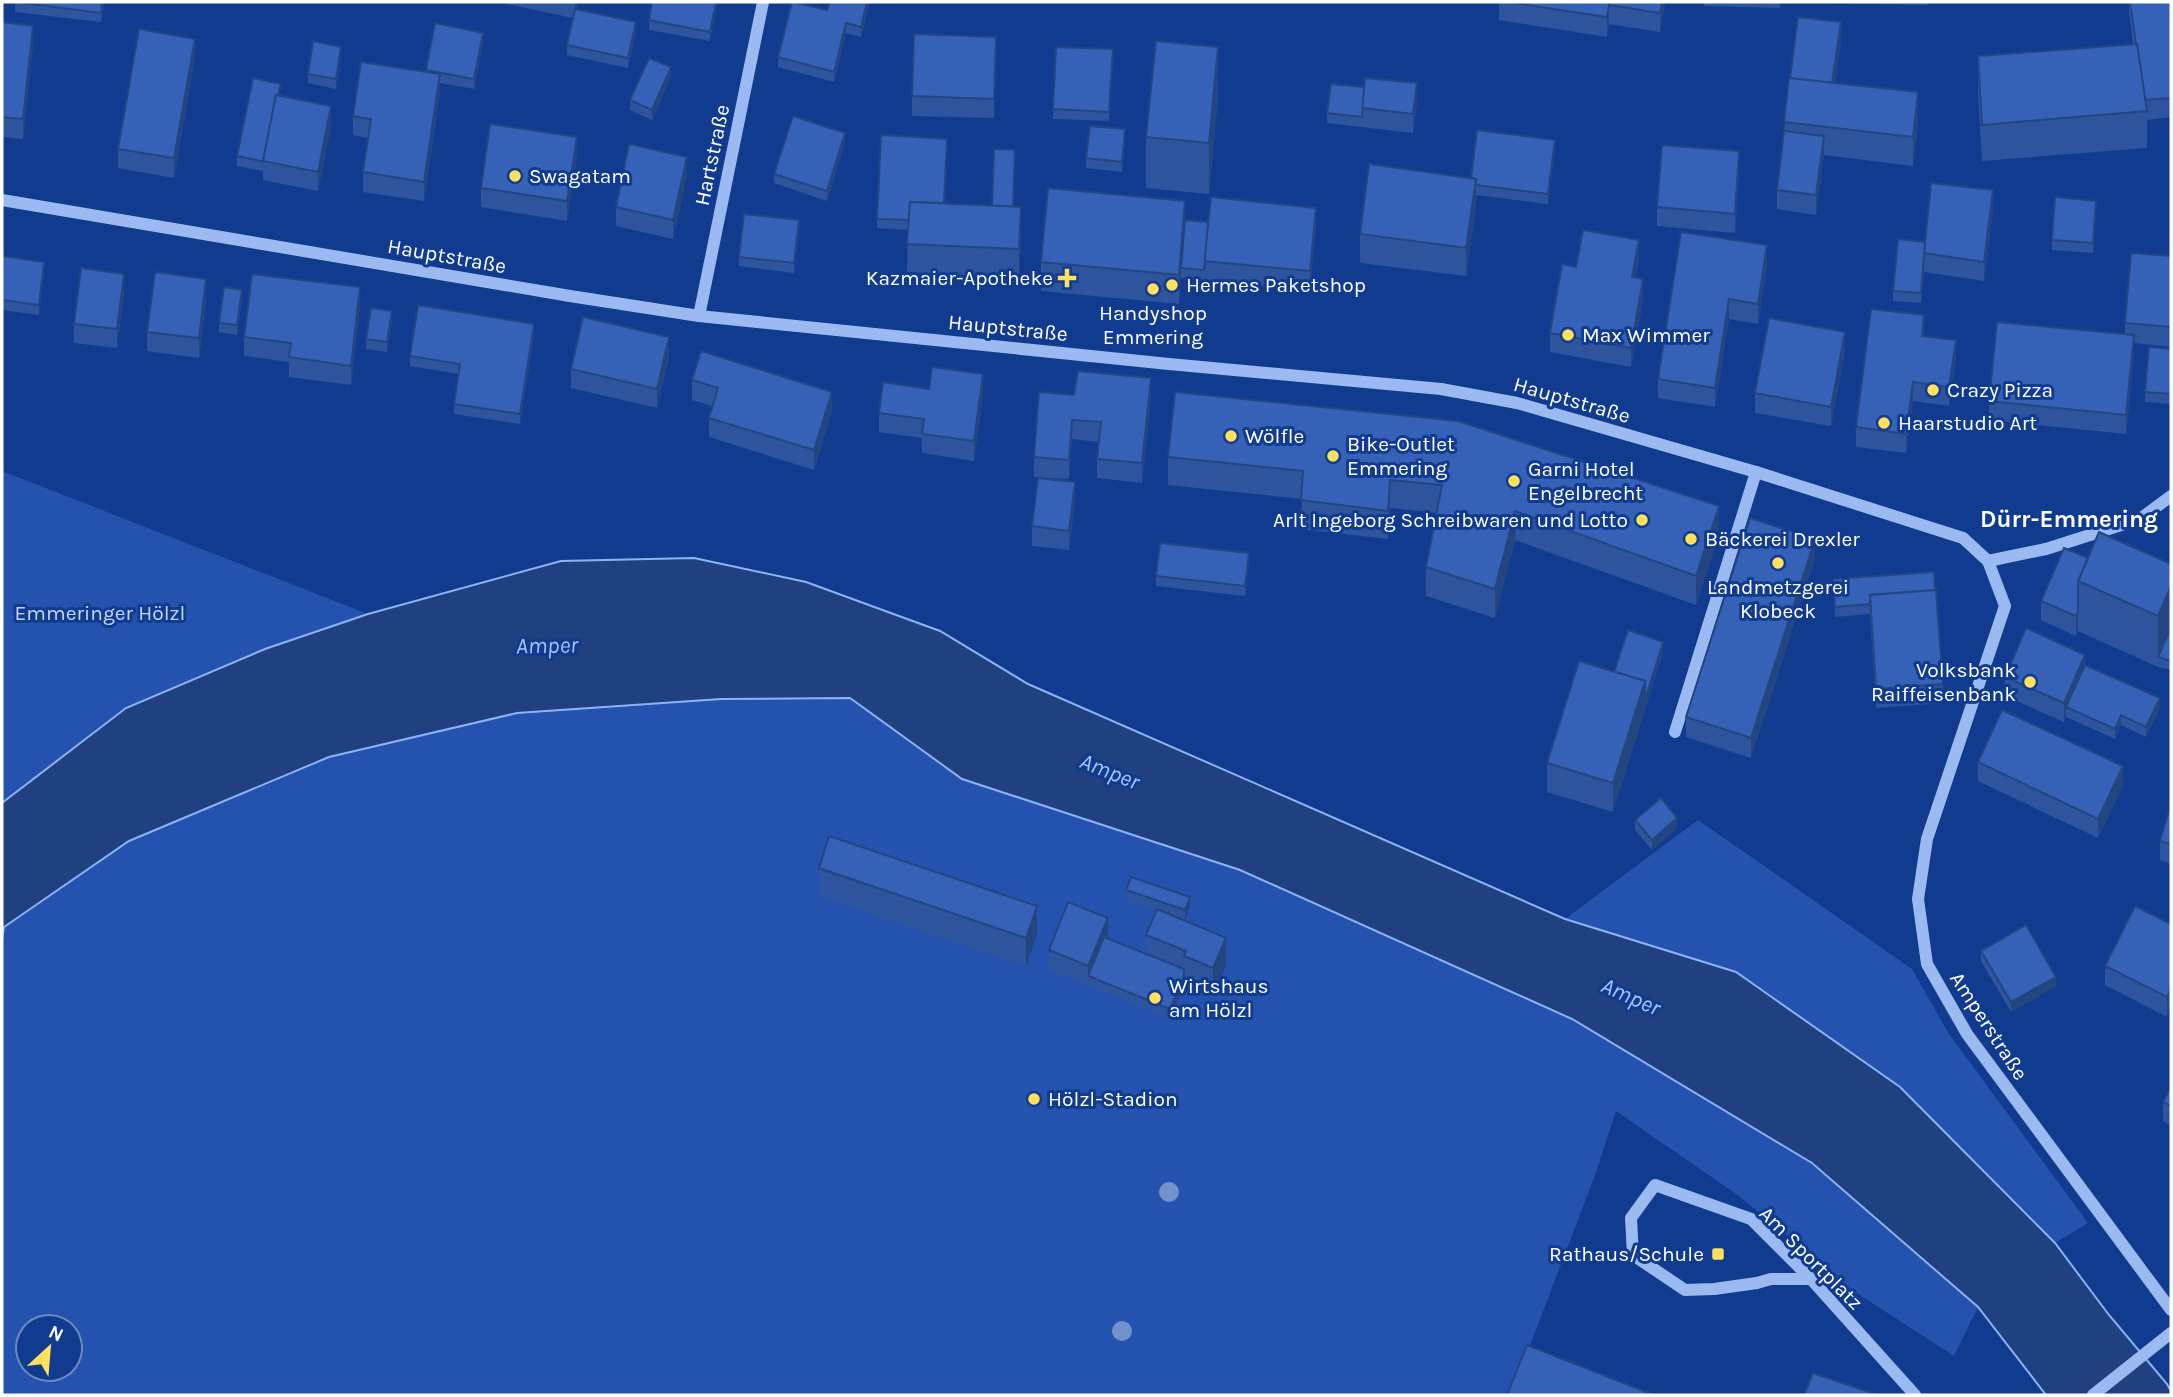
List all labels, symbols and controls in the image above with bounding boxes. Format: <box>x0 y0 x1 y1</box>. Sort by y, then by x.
street label: Hartstraße <box>690 102 734 208</box>
place label: Swagatam <box>529 164 631 188</box>
marker: Swagatam <box>507 168 523 184</box>
street label: Hauptstraße <box>386 234 508 278</box>
place label: Kazmaier-Apotheke <box>866 266 1053 290</box>
marker: Kazmaier-Apotheke <box>1059 270 1075 286</box>
place label: Hermes Paketshop <box>1186 273 1366 297</box>
marker: Hermes Paketshop <box>1164 277 1180 293</box>
marker: Handyshop Emmering <box>1145 281 1161 297</box>
place label: Handyshop Emmering <box>1099 301 1207 349</box>
street label: Hauptstraße <box>947 310 1069 346</box>
place label: Max Wimmer <box>1582 323 1710 347</box>
marker: Max Wimmer <box>1560 327 1576 343</box>
street label: Hauptstraße <box>1511 372 1633 428</box>
place label: Crazy Pizza <box>1947 378 2053 402</box>
marker: Crazy Pizza <box>1925 382 1941 398</box>
place label: Haarstudio Art <box>1898 411 2037 435</box>
marker: Haarstudio Art <box>1876 415 1892 431</box>
place label: Wölfle <box>1245 424 1304 448</box>
marker: Wölfle <box>1223 428 1239 444</box>
place label: Bike-Outlet Emmering <box>1347 432 1455 480</box>
marker: Bike-Outlet Emmering <box>1325 448 1341 464</box>
place label: Garni Hotel Engelbrecht <box>1528 457 1643 505</box>
marker: Garni Hotel Engelbrecht <box>1506 473 1522 489</box>
district label: Dürr-Emmering <box>1980 505 2158 533</box>
place label: Arlt Ingeborg Schreibwaren und Lotto <box>1273 508 1628 532</box>
marker: Arlt Ingeborg Schreibwaren und Lotto <box>1634 512 1650 528</box>
place label: Bäckerei Drexler <box>1705 527 1860 551</box>
marker: Bäckerei Drexler <box>1683 531 1699 547</box>
marker: Landmetzgerei Klobeck <box>1770 555 1786 571</box>
place label: Landmetzgerei Klobeck <box>1707 575 1849 623</box>
park label: Emmeringer Hölzl <box>15 601 185 625</box>
water label: Amper <box>516 631 579 660</box>
place label: Volksbank Raiffeisenbank <box>1871 658 2016 706</box>
marker: Volksbank Raiffeisenbank <box>2022 674 2038 690</box>
water label: Amper <box>1076 747 1145 796</box>
street label: Amperstraße <box>1945 967 2033 1085</box>
water label: Amper <box>1597 971 1666 1022</box>
place label: Wirtshaus am Hölzl <box>1169 974 1269 1022</box>
marker: Wirtshaus am Hölzl <box>1147 990 1163 1006</box>
place label: Hölzl-Stadion <box>1048 1087 1178 1111</box>
marker: Hölzl-Stadion <box>1026 1091 1042 1107</box>
street label: Am Sportplatz <box>1754 1201 1868 1315</box>
place label: Rathaus/Schule <box>1549 1242 1704 1266</box>
marker: Rathaus/Schule <box>1710 1246 1726 1262</box>
north arrow <box>14 1313 84 1383</box>
text: N <box>45 1321 67 1346</box>

